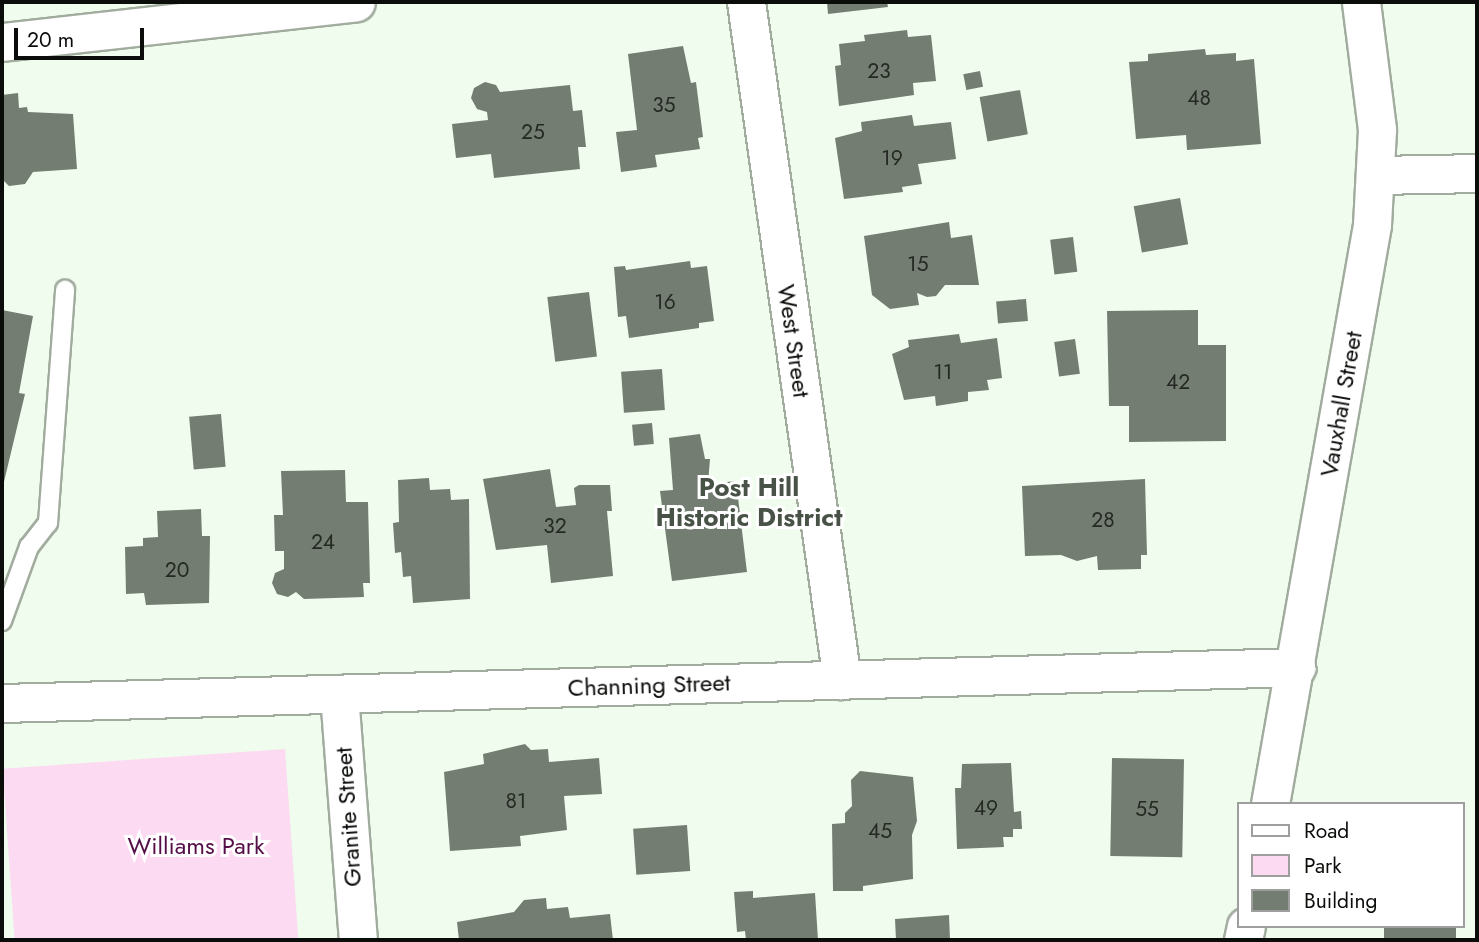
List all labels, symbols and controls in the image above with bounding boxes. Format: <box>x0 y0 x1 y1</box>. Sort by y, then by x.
scale bar <box>18 14 147 58</box>
text: 20 m <box>27 25 74 55</box>
house number: 23 <box>867 58 891 84</box>
house number: 48 <box>1187 85 1211 111</box>
house number: 35 <box>652 92 676 118</box>
house number: 25 <box>521 119 545 145</box>
house number: 19 <box>881 145 903 171</box>
house number: 15 <box>907 251 929 277</box>
street label: West Street <box>772 283 816 399</box>
house number: 16 <box>654 289 676 315</box>
street label: Vauxhall Street <box>1314 329 1368 479</box>
house number: 11 <box>934 359 952 385</box>
house number: 42 <box>1166 369 1190 395</box>
district label: Post Hill Historic District <box>656 472 842 534</box>
house number: 28 <box>1091 507 1115 533</box>
house number: 32 <box>543 513 567 539</box>
house number: 24 <box>311 529 335 555</box>
house number: 20 <box>165 557 189 583</box>
street label: Channing Street <box>567 668 731 702</box>
street label: Granite Street <box>329 746 367 888</box>
house number: 81 <box>506 788 526 814</box>
house number: 49 <box>974 795 998 821</box>
house number: 55 <box>1135 796 1159 822</box>
legend <box>1238 802 1465 928</box>
text: Road <box>1304 816 1349 846</box>
house number: 45 <box>868 818 892 844</box>
park label: Williams Park <box>127 832 265 860</box>
text: Park <box>1304 851 1341 881</box>
text: Building <box>1304 886 1377 916</box>

